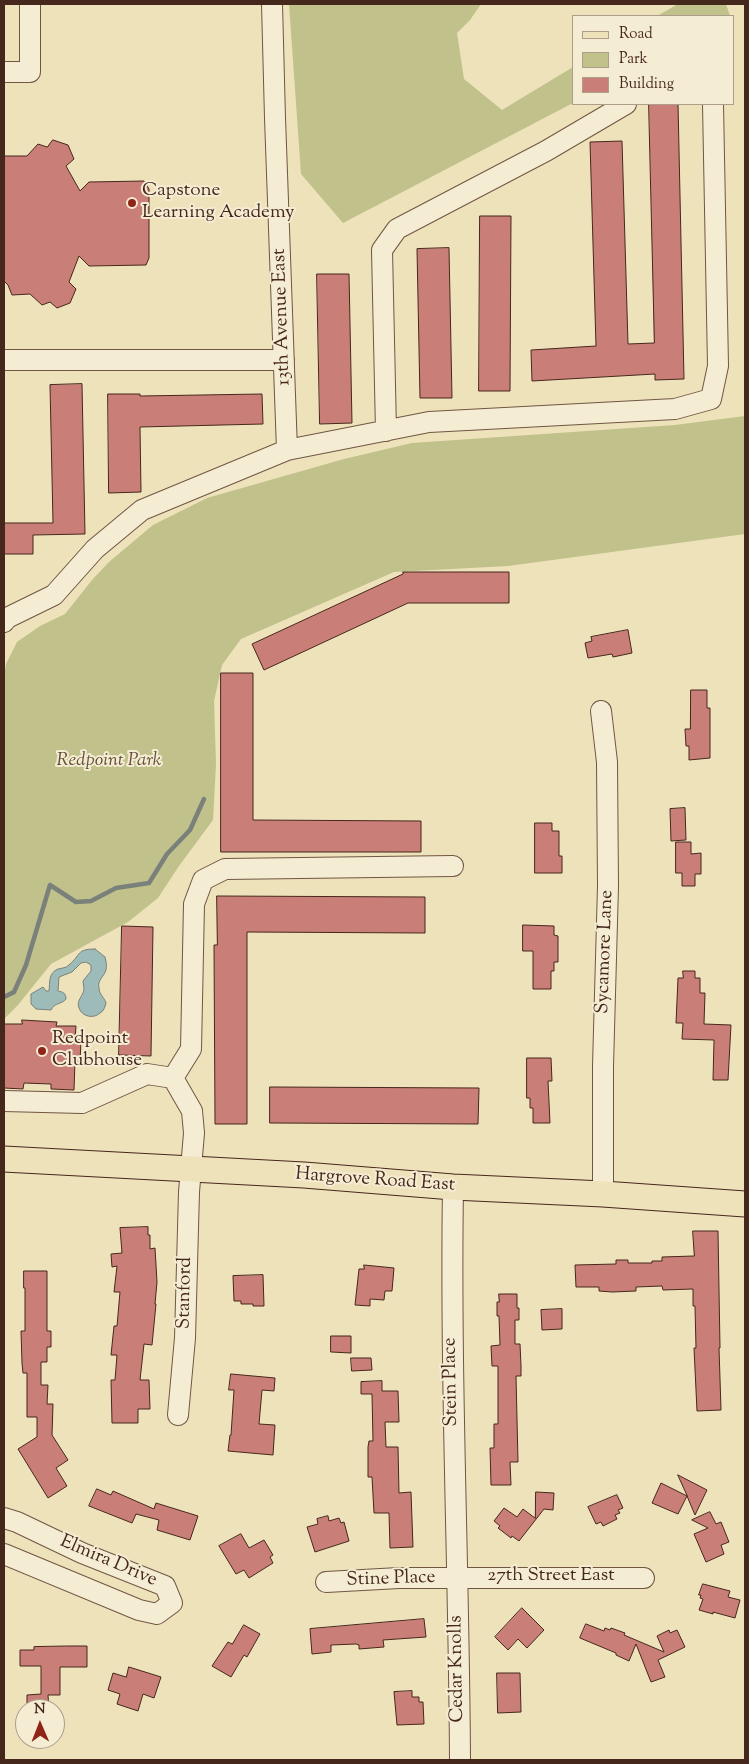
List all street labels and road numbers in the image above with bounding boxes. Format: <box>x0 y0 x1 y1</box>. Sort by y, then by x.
street label: 13th Avenue East <box>269 248 297 386</box>
street label: Sycamore Lane <box>592 890 620 1014</box>
street label: Hargrove Road East <box>294 1164 456 1198</box>
street label: Stanford <box>174 1257 198 1329</box>
street label: Stein Place <box>440 1337 464 1427</box>
street label: Elmira Drive <box>56 1531 160 1593</box>
street label: 27th Street East <box>487 1566 615 1588</box>
street label: Stine Place <box>346 1567 436 1593</box>
street label: Cedar Knolls <box>446 1615 470 1723</box>

